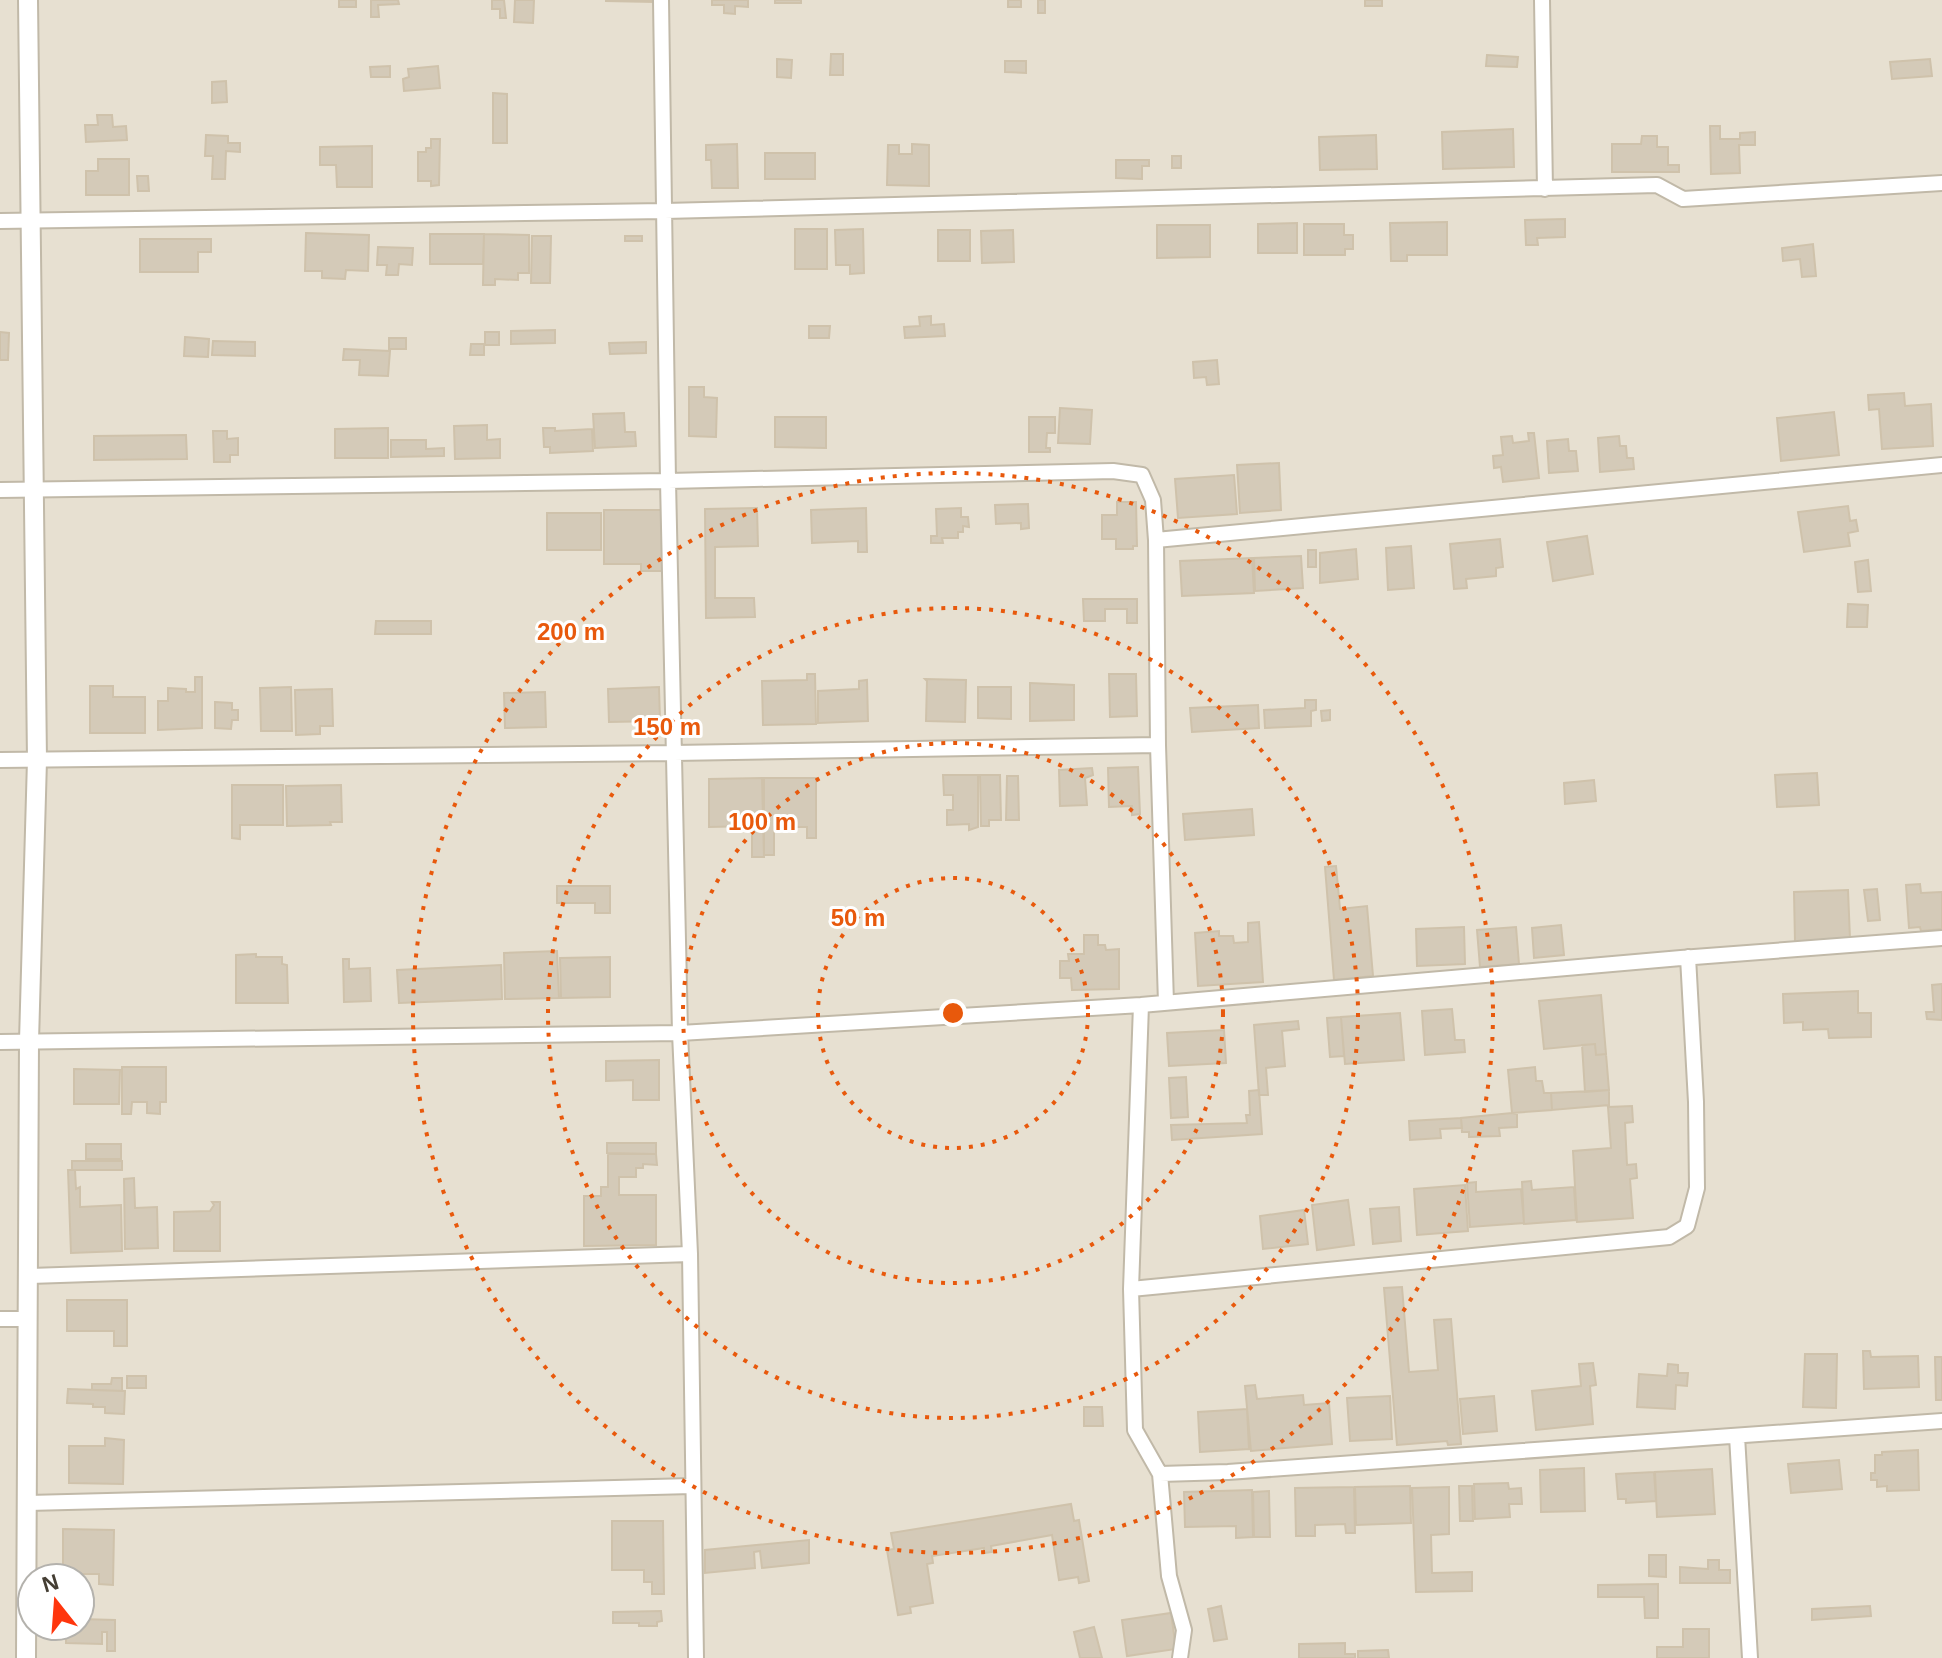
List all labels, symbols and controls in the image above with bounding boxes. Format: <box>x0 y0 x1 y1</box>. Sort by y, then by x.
text: 200 m <box>537 618 605 645</box>
text: 150 m <box>633 713 701 740</box>
text: 100 m <box>728 808 796 835</box>
text: 50 m <box>831 904 885 931</box>
centre of rings <box>939 999 967 1027</box>
north arrow <box>16 1562 96 1642</box>
text: N <box>39 1569 62 1598</box>

